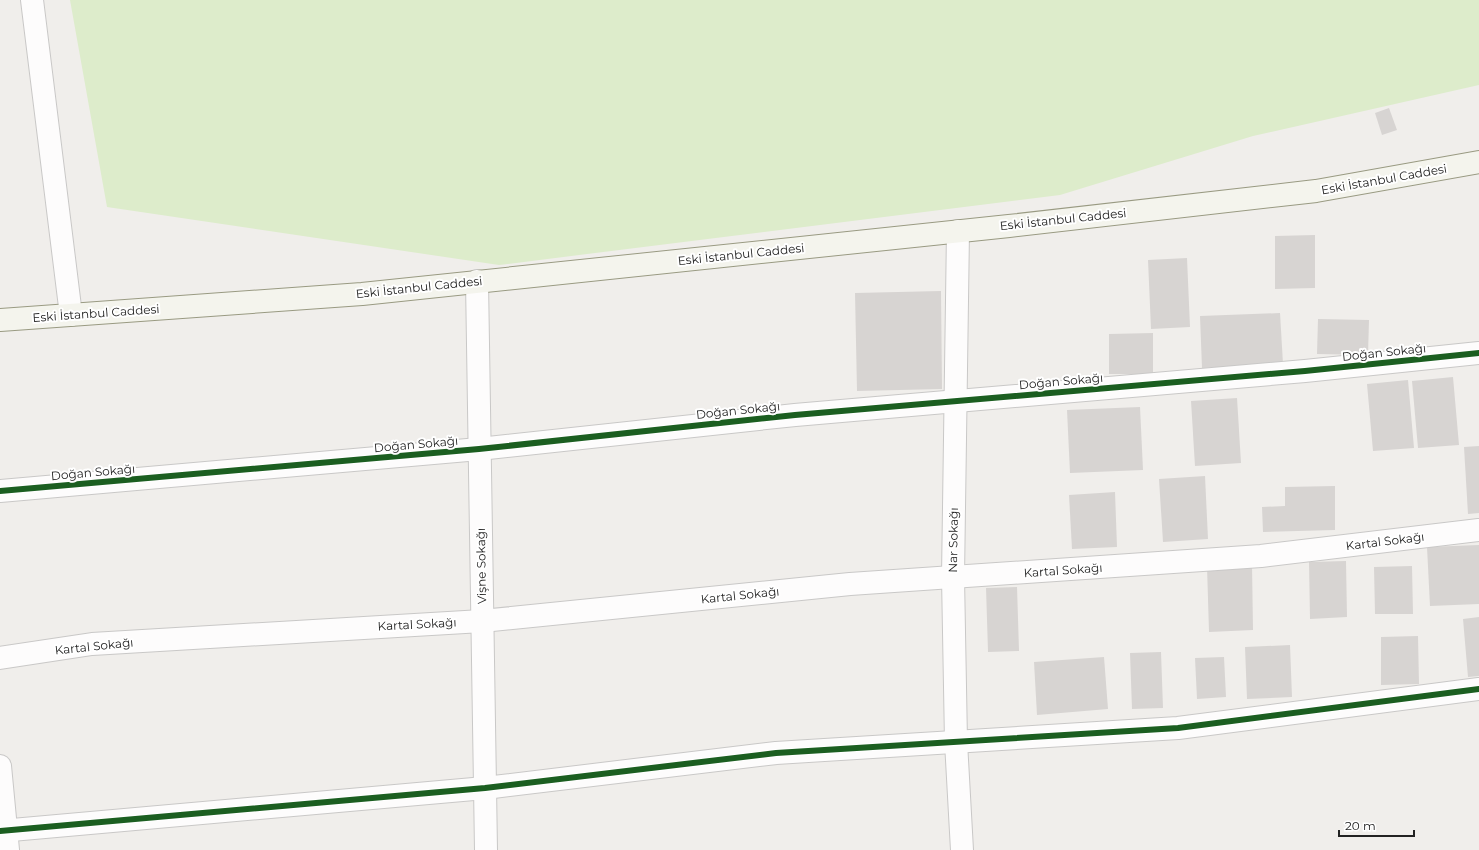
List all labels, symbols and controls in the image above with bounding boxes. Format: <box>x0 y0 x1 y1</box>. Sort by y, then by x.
street label: Eski İstanbul Caddesi <box>1320 161 1448 197</box>
street label: Eski İstanbul Caddesi <box>999 205 1127 233</box>
street label: Eski İstanbul Caddesi <box>677 240 805 268</box>
street label: Eski İstanbul Caddesi <box>355 273 483 301</box>
street label: Eski İstanbul Caddesi <box>32 301 160 325</box>
street label: Doğan Sokağı <box>1341 340 1427 364</box>
street label: Doğan Sokağı <box>1018 370 1104 392</box>
street label: Doğan Sokağı <box>695 398 781 422</box>
street label: Doğan Sokağı <box>373 433 459 455</box>
street label: Doğan Sokağı <box>50 461 136 483</box>
street label: Nar Sokağı <box>945 507 961 573</box>
street label: Vişne Sokağı <box>473 528 489 604</box>
street label: Kartal Sokağı <box>1345 529 1425 553</box>
street label: Kartal Sokağı <box>1023 560 1103 580</box>
street label: Kartal Sokağı <box>700 583 780 607</box>
street label: Kartal Sokağı <box>377 614 457 634</box>
street label: Kartal Sokağı <box>54 634 134 658</box>
scale bar <box>1339 812 1414 838</box>
text: 20 m <box>1345 818 1376 833</box>

